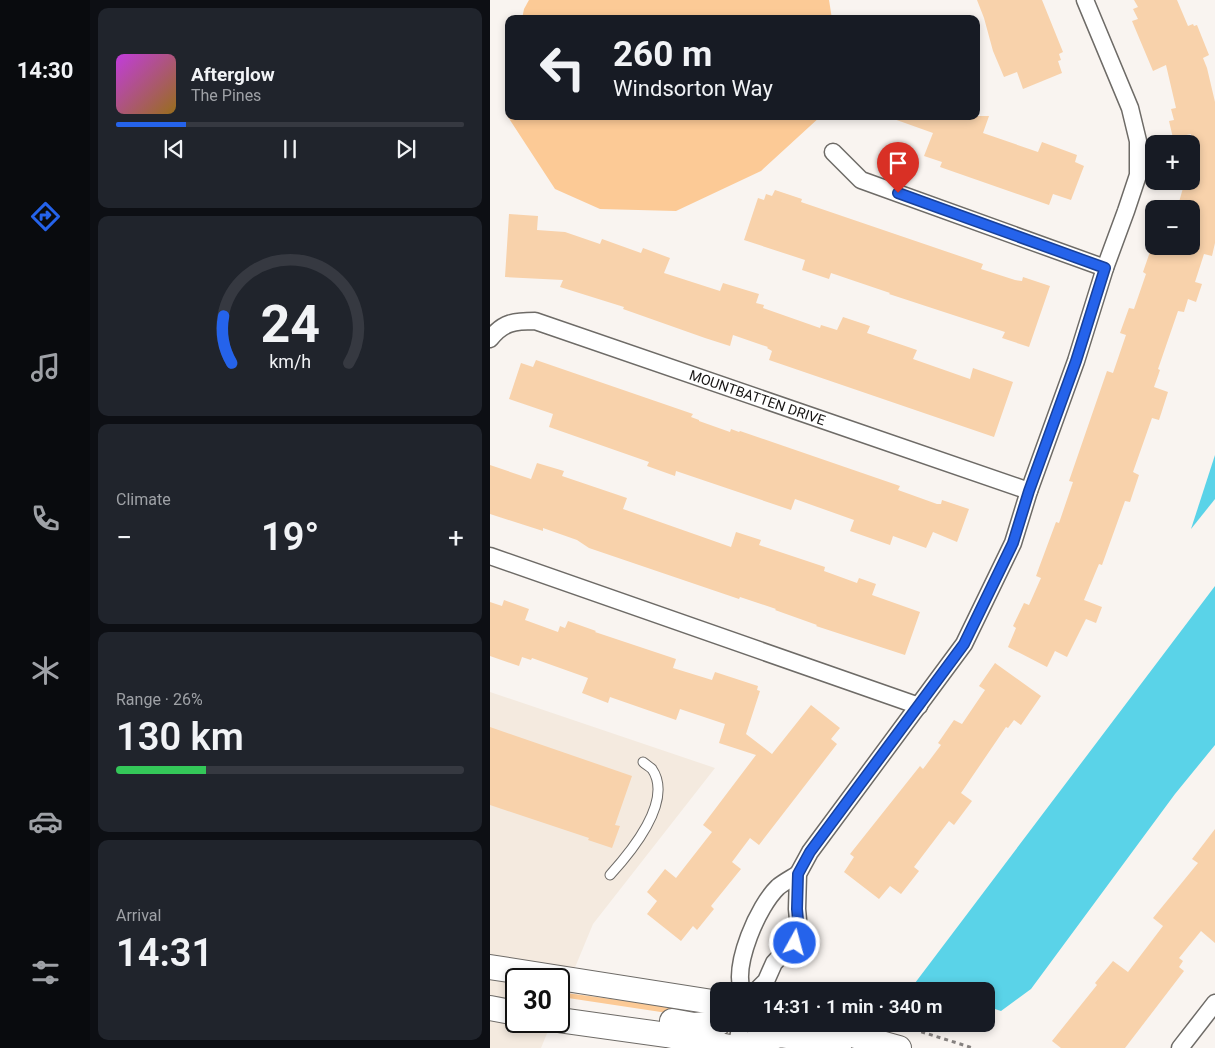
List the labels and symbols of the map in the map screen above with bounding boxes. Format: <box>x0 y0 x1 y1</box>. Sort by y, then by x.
pin <box>877 142 919 193</box>
street label: MOUNTBATTEN DRIVE <box>687 367 828 428</box>
position arrow <box>768 916 820 968</box>
speed limit sign: 30 <box>505 968 570 1033</box>

